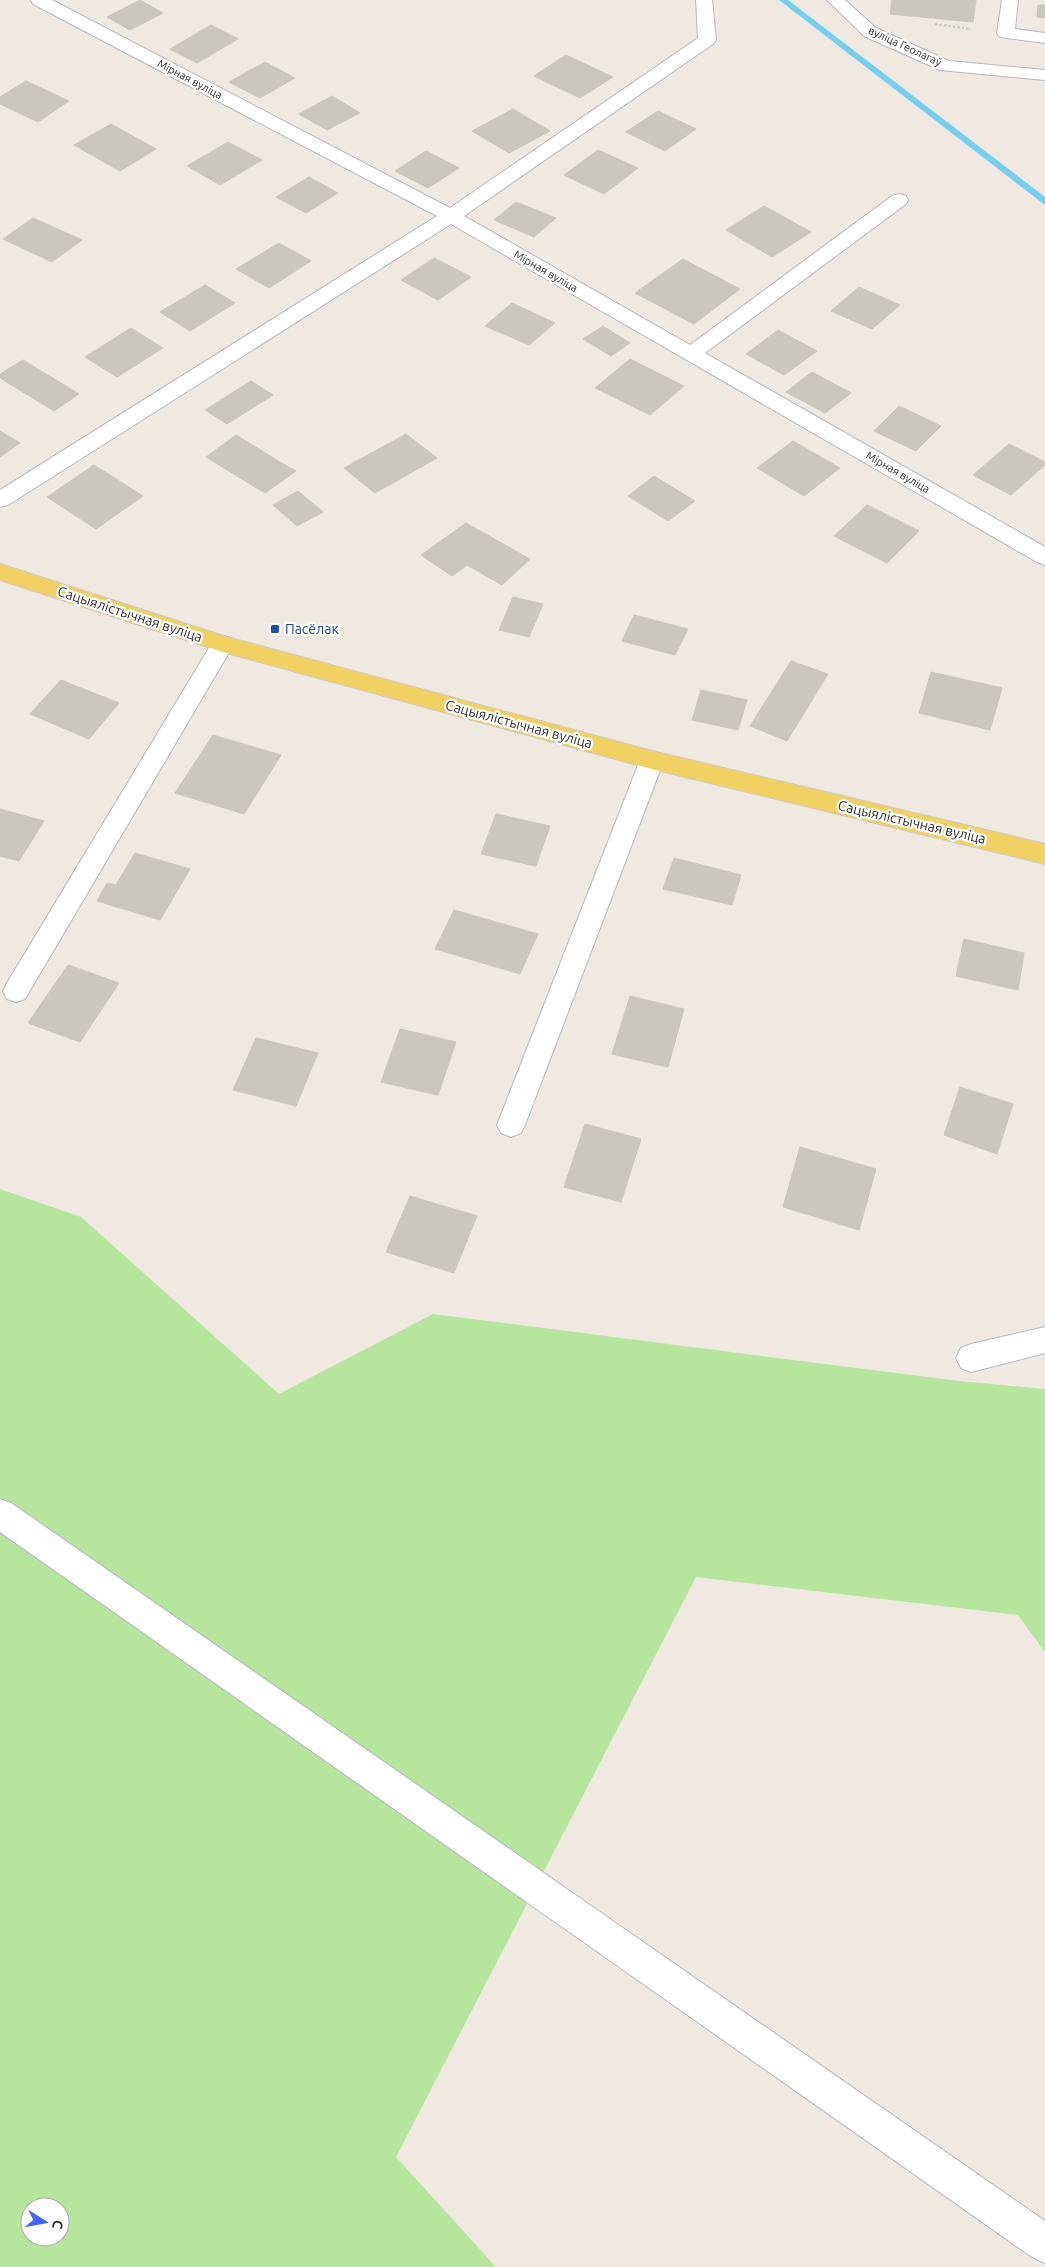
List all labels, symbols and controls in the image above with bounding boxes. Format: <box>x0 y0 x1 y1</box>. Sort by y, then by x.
street label: вуліца Геолагаў <box>867 24 944 68</box>
street label: Мірная вуліца <box>156 57 224 101</box>
street label: Мірная вуліца <box>512 248 580 294</box>
street label: Мірная вуліца <box>864 449 932 495</box>
street label: Сацыялістычная вуліца <box>56 583 204 645</box>
place label: Пасёлак <box>285 621 339 637</box>
marker: Пасёлак <box>269 623 281 635</box>
street label: Сацыялістычная вуліца <box>444 697 594 751</box>
street label: Сацыялістычная вуліца <box>836 797 988 847</box>
north arrow <box>20 2197 70 2247</box>
text: С <box>49 2219 66 2230</box>

